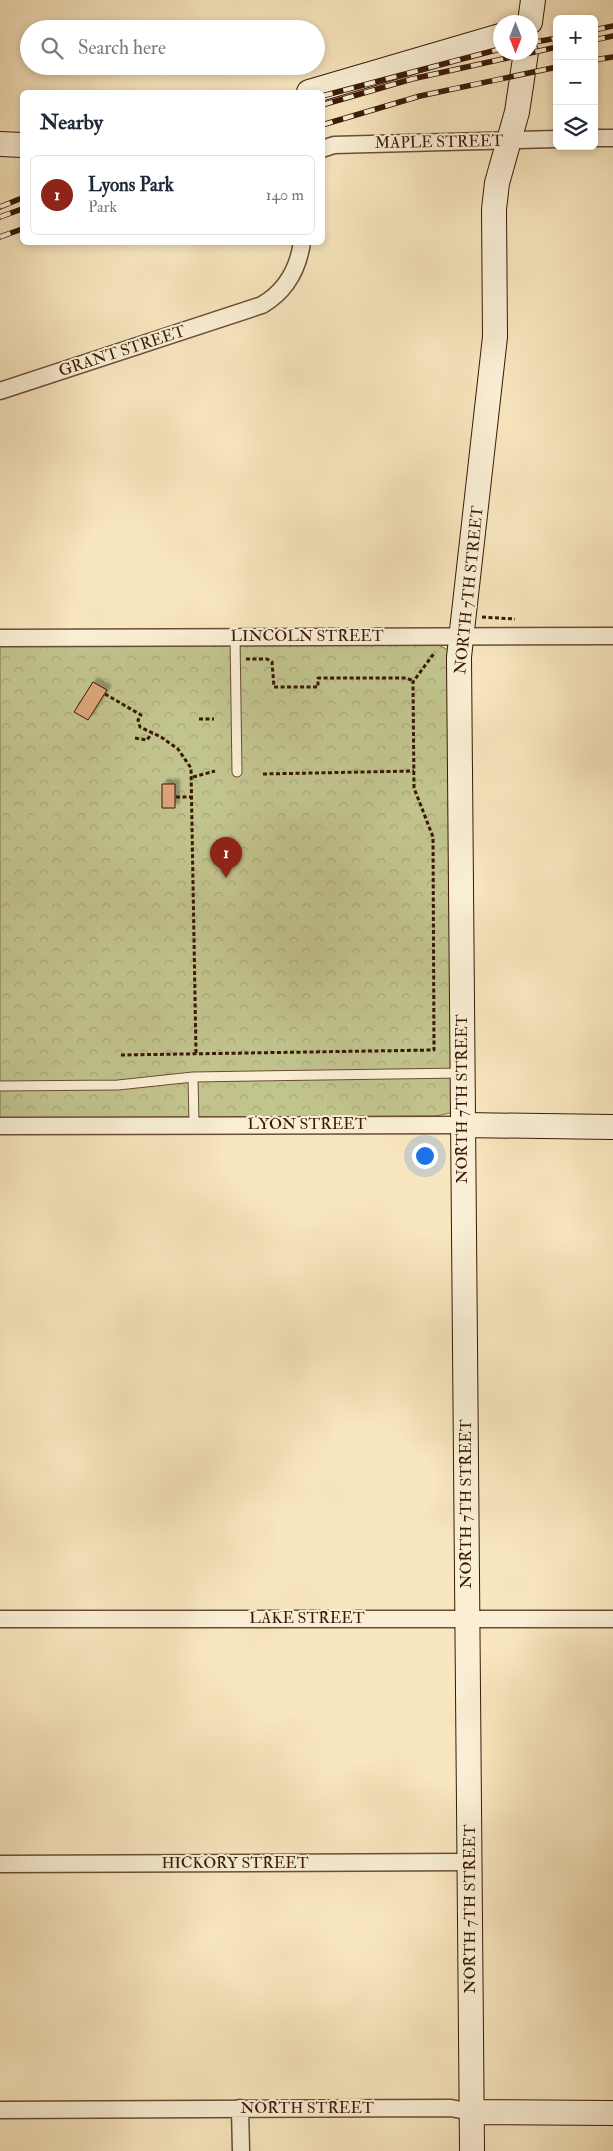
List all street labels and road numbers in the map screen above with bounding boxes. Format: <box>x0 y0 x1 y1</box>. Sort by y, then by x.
street label: MAPLE STREET <box>375 131 504 153</box>
street label: GRANT STREET <box>56 321 188 381</box>
street label: NORTH 7TH STREET <box>450 505 488 675</box>
street label: LINCOLN STREET <box>230 626 384 646</box>
street label: NORTH 7TH STREET <box>452 1014 472 1184</box>
street label: LYON STREET <box>247 1114 367 1134</box>
street label: NORTH 7TH STREET <box>456 1419 476 1589</box>
street label: LAKE STREET <box>249 1608 365 1628</box>
street label: NORTH 7TH STREET <box>460 1824 480 1994</box>
street label: HICKORY STREET <box>161 1853 309 1873</box>
street label: NORTH STREET <box>240 2098 374 2118</box>

